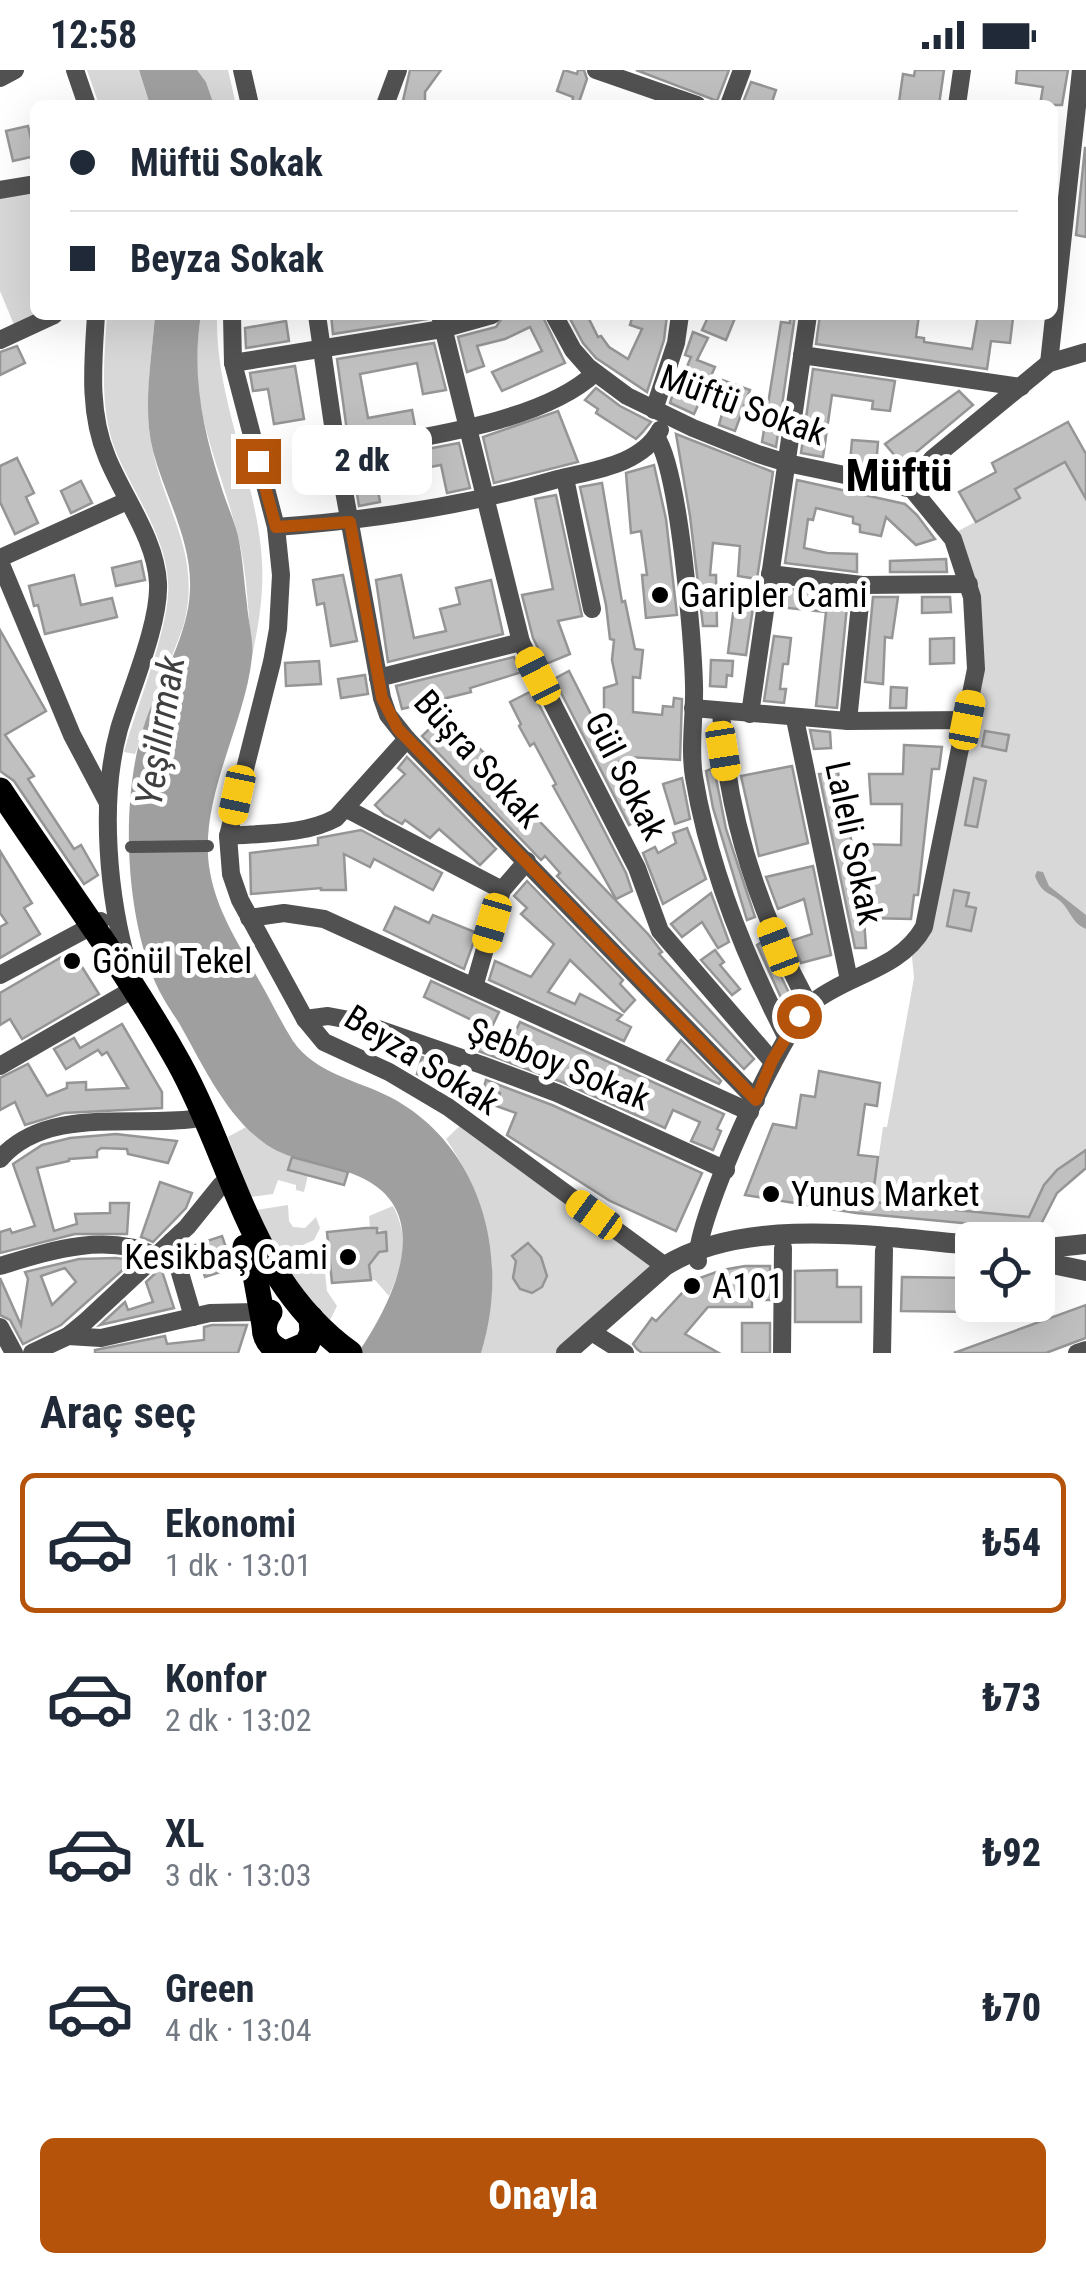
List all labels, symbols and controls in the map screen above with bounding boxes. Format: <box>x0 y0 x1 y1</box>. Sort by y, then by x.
text: 12:58 <box>50 13 137 57</box>
text: Müftü Sokak <box>130 141 323 185</box>
text: Beyza Sokak <box>130 237 324 281</box>
street label: Müftü Sokak <box>654 356 832 455</box>
callout: 2 dk <box>293 426 433 496</box>
route end <box>236 439 281 484</box>
text: 2 dk <box>335 441 389 479</box>
district label: Müftü <box>846 449 952 502</box>
place label: Garipler Cami <box>680 575 868 616</box>
marker: Garipler Cami <box>649 584 671 606</box>
car <box>511 642 565 710</box>
water label: Yeşilırmak <box>126 652 194 809</box>
street label: Büşra Sokak <box>405 682 550 837</box>
car <box>947 688 987 752</box>
street label: Gül Sokak <box>576 706 675 847</box>
car <box>703 719 743 783</box>
street label: Laleli Sokak <box>816 758 891 929</box>
car <box>216 763 258 827</box>
car <box>469 890 515 956</box>
car <box>753 914 803 980</box>
place label: Gönül Tekel <box>92 941 252 982</box>
marker: Gönül Tekel <box>61 950 83 972</box>
route start <box>777 994 822 1039</box>
street label: Beyza Sokak <box>337 997 507 1124</box>
street label: Şebboy Sokak <box>462 1009 656 1120</box>
place label: Yunus Market <box>791 1174 980 1215</box>
marker: Yunus Market <box>760 1183 782 1205</box>
car <box>561 1185 627 1245</box>
map controls <box>955 1222 1055 1322</box>
button: locate <box>955 1222 1055 1322</box>
place label: Kesikbaş Cami <box>124 1237 328 1278</box>
marker: Kesikbaş Cami <box>337 1246 359 1268</box>
place label: A101 <box>712 1266 784 1307</box>
marker: A101 <box>681 1275 703 1297</box>
text: Araç seç <box>40 1386 196 1439</box>
icon: car <box>45 1498 135 1588</box>
text: Ekonomi <box>165 1502 296 1546</box>
text: ₺54 <box>982 1521 1041 1565</box>
text: 1 dk · 13:01 <box>165 1546 312 1584</box>
icon: car <box>45 1653 135 1743</box>
text: Konfor <box>165 1657 267 1701</box>
text: ₺73 <box>982 1676 1041 1720</box>
text: 2 dk · 13:02 <box>165 1701 312 1739</box>
icon: car <box>45 1808 135 1898</box>
text: XL <box>165 1812 204 1856</box>
text: ₺92 <box>982 1831 1041 1875</box>
text: 3 dk · 13:03 <box>165 1856 312 1894</box>
icon: car <box>45 1963 135 2053</box>
text: Green <box>165 1967 255 2011</box>
text: ₺70 <box>982 1986 1041 2030</box>
text: 4 dk · 13:04 <box>165 2011 312 2049</box>
button: Onayla <box>40 2138 1046 2253</box>

